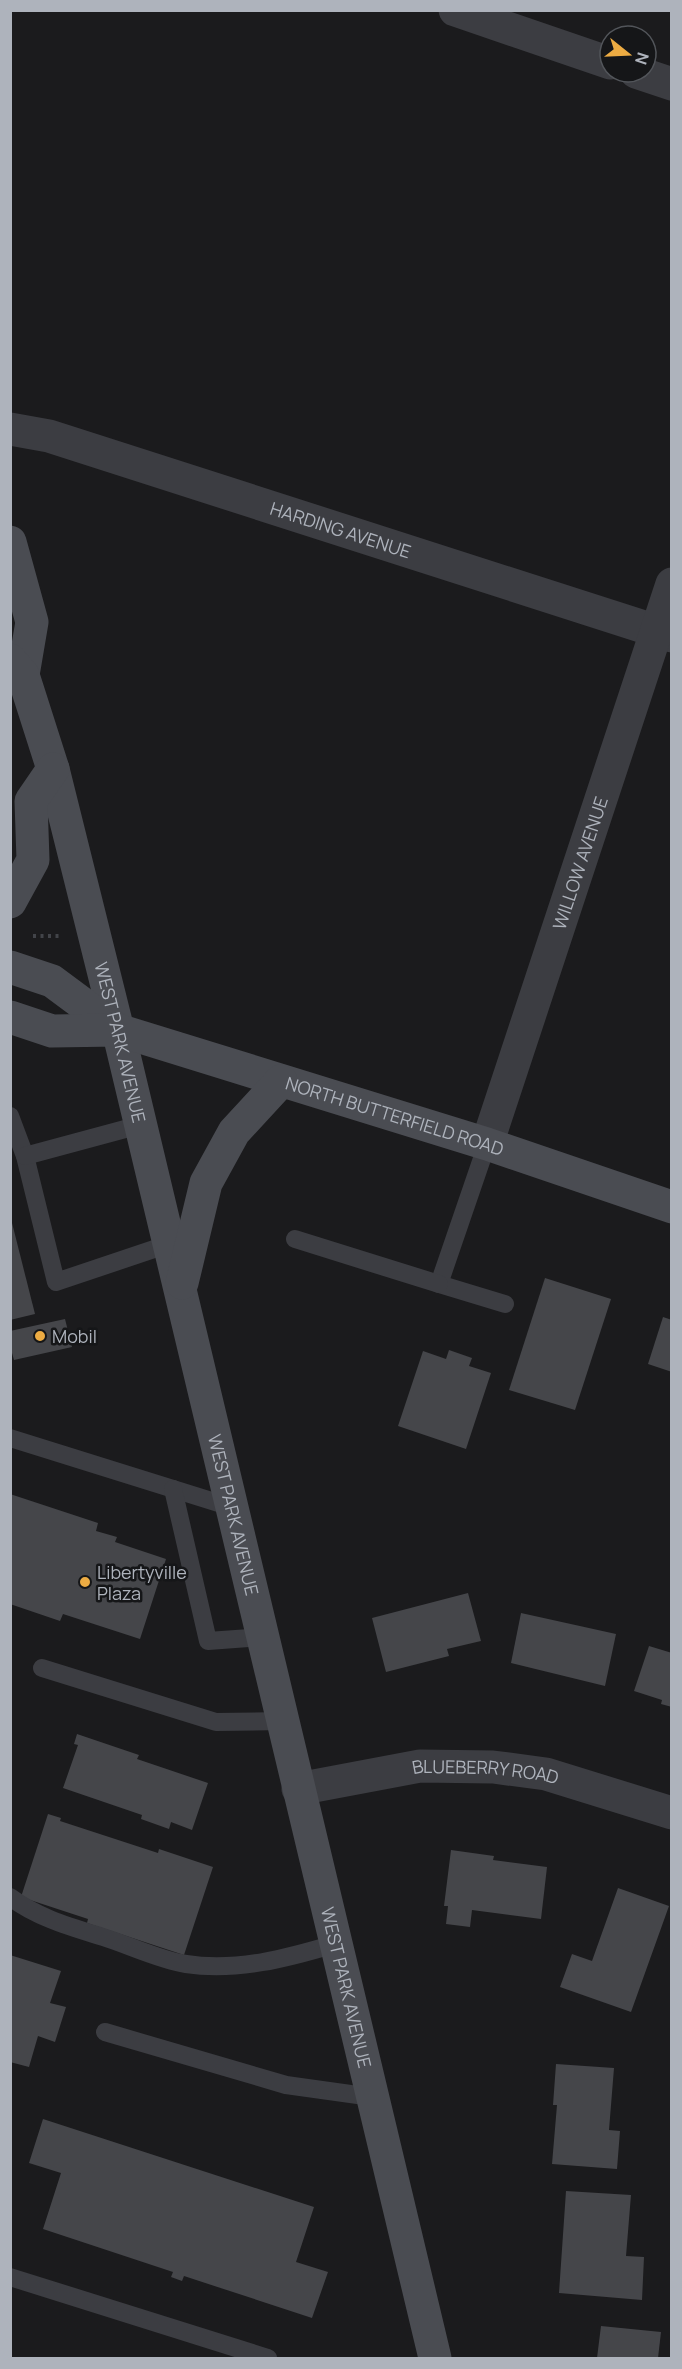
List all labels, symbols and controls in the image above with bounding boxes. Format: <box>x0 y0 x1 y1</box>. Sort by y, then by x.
north arrow <box>598 24 658 84</box>
text: N <box>630 50 655 68</box>
street label: HARDING AVENUE <box>267 496 414 563</box>
street label: WILLOW AVENUE <box>547 793 613 932</box>
street label: WEST PARK AVENUE <box>89 959 152 1125</box>
street label: NORTH BUTTERFIELD ROAD <box>283 1071 507 1161</box>
place label: Mobil <box>52 1324 97 1348</box>
marker: Mobil <box>33 1329 47 1343</box>
street label: WEST PARK AVENUE <box>203 1432 265 1598</box>
place label: Libertyville Plaza <box>97 1560 187 1605</box>
marker: Libertyville Plaza <box>78 1575 92 1589</box>
street label: BLUEBERRY ROAD <box>410 1754 562 1789</box>
street label: WEST PARK AVENUE <box>316 1905 377 2071</box>

